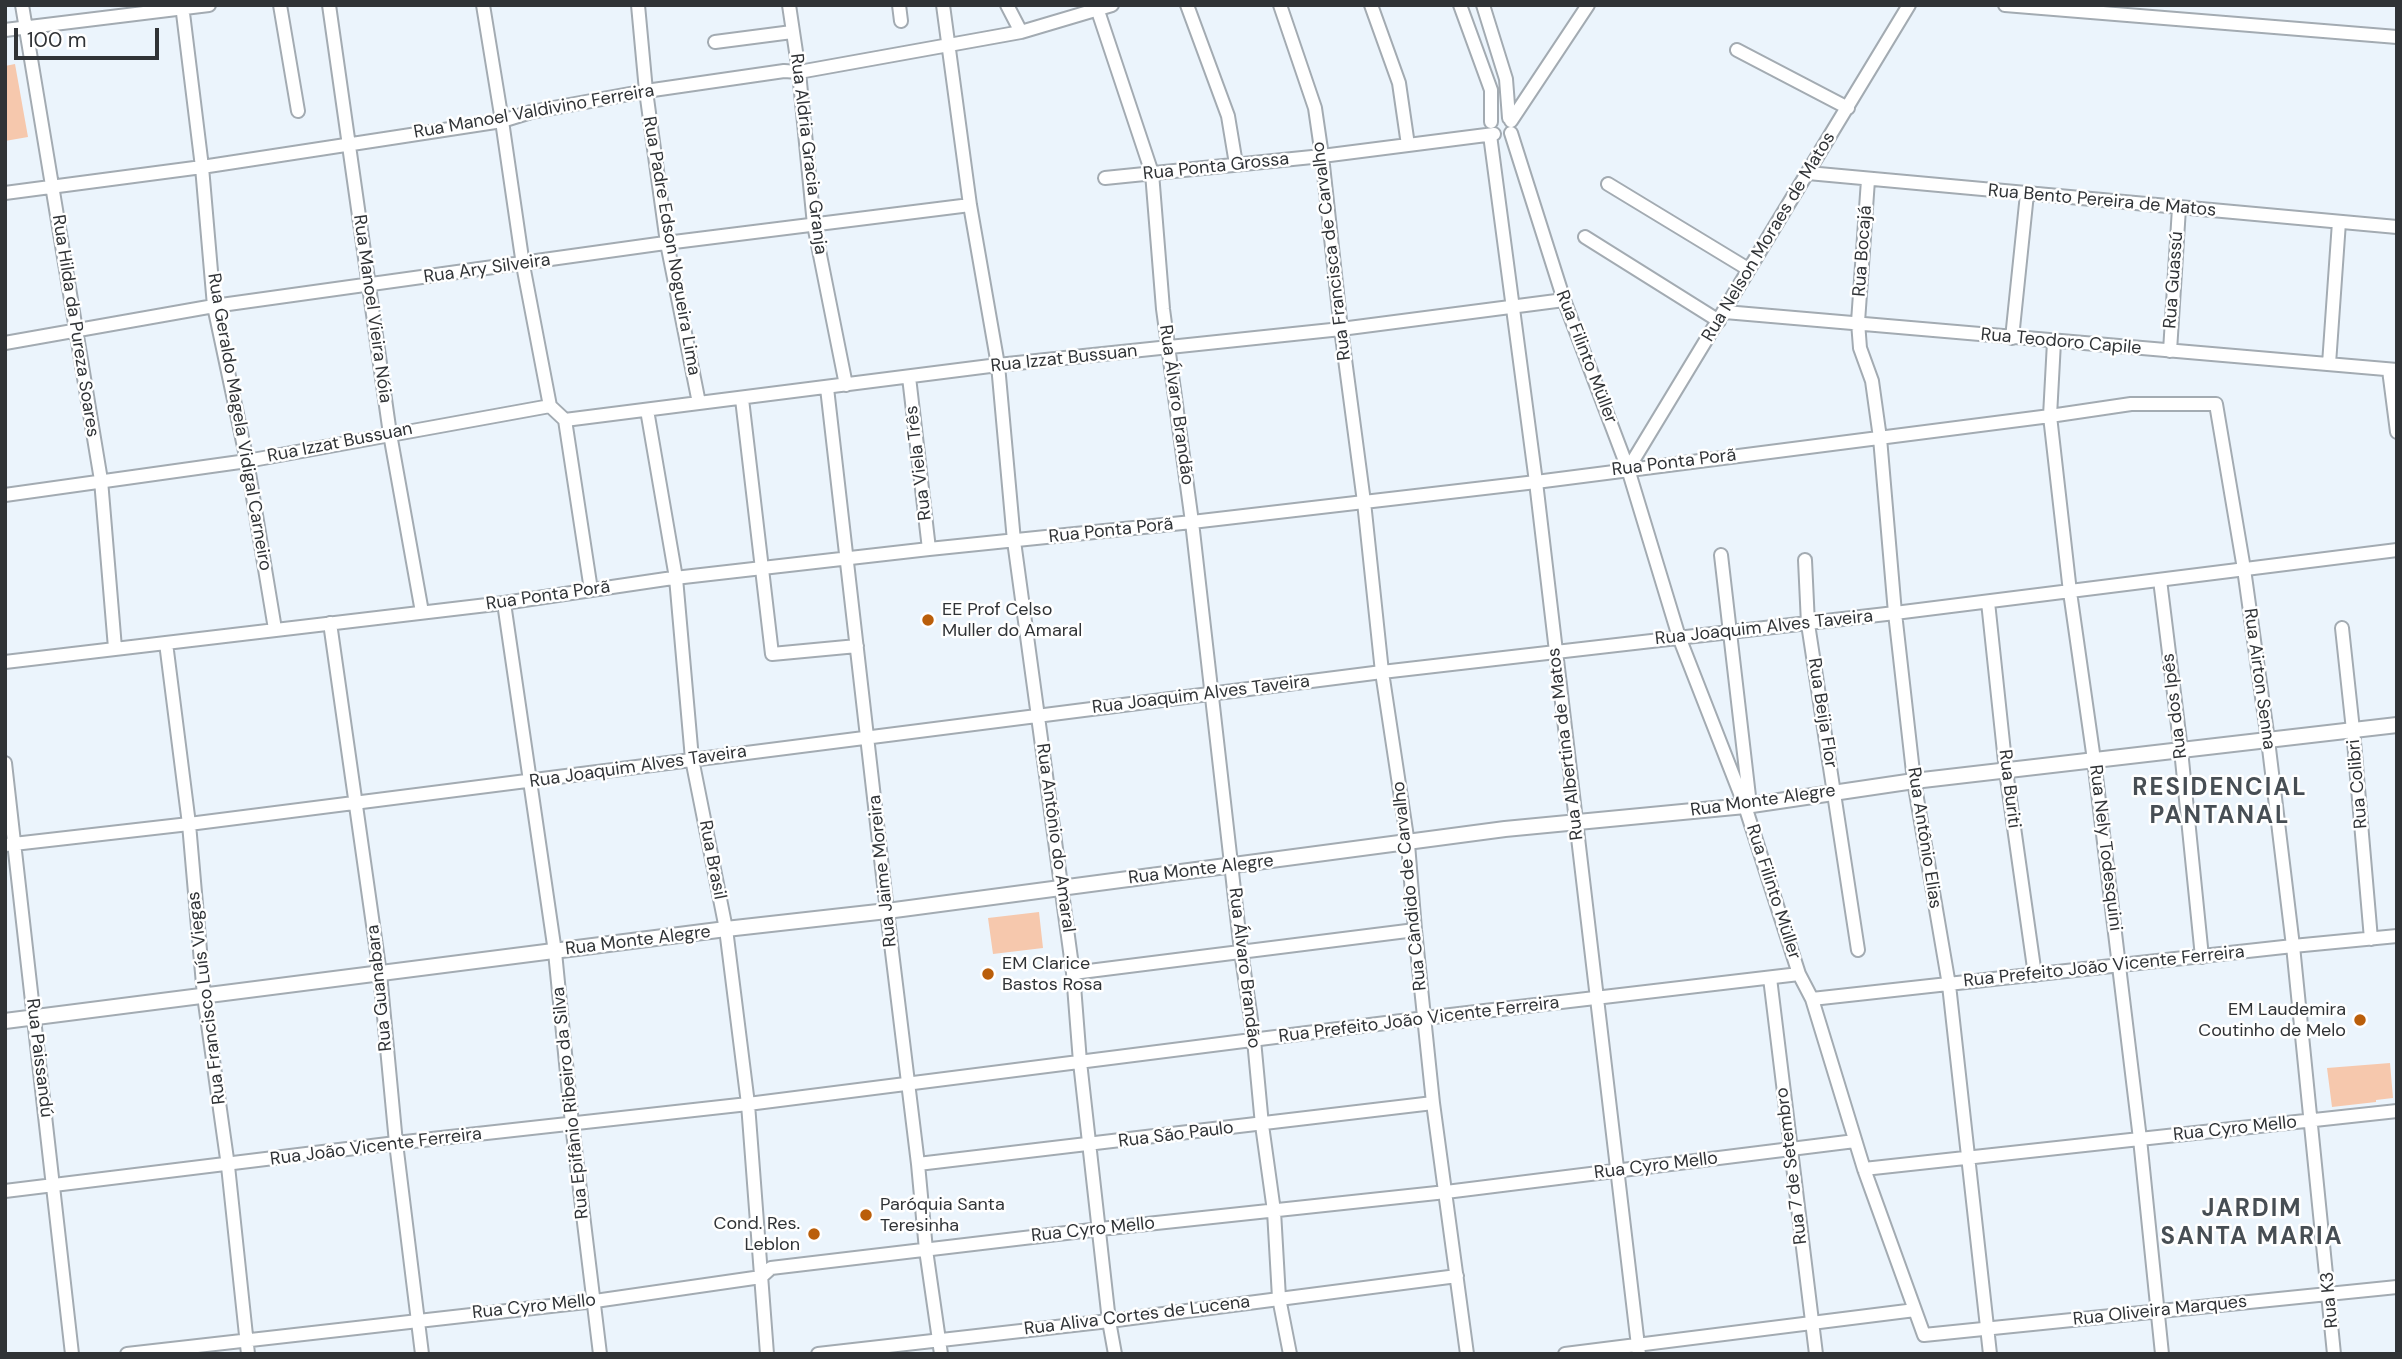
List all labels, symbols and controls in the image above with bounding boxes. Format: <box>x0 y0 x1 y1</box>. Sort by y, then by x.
scale bar <box>18 14 163 58</box>
text: 100 m <box>27 26 87 54</box>
street label: Rua Aldria Gracia Granja <box>785 52 831 256</box>
street label: Rua Manoel Valdivino Ferreira <box>412 80 656 144</box>
street label: Rua Padre Edson Nogueira Lima <box>638 115 704 377</box>
street label: Rua Nelson Moraes de Matos <box>1698 128 1840 346</box>
street label: Rua Francisca de Carvalho <box>1308 140 1356 362</box>
street label: Rua Ponta Grossa <box>1142 149 1290 185</box>
street label: Rua Bento Pereira de Matos <box>1987 180 2217 222</box>
street label: Rua Bocajá <box>1849 205 1877 297</box>
street label: Rua Hilda da Pureza Soares <box>47 213 103 439</box>
street label: Rua Manoel Vieira Nóia <box>348 213 396 405</box>
street label: Rua Guassú <box>2160 231 2188 329</box>
street label: Rua Ary Silveira <box>422 249 552 289</box>
street label: Rua Geraldo Magela Vidigal Carneiro <box>202 271 276 573</box>
street label: Rua Filinto Müller <box>1551 287 1621 427</box>
street label: Rua Álvaro Brandão <box>1154 324 1198 486</box>
street label: Rua Teodoro Capile <box>1980 324 2142 360</box>
street label: Rua Izzat Bussuan <box>990 341 1138 377</box>
street label: Rua Viela Três <box>901 404 937 522</box>
street label: Rua Izzat Bussuan <box>266 418 414 468</box>
street label: Rua Ponta Porã <box>1611 445 1737 481</box>
street label: Rua Ponta Porã <box>1048 514 1174 548</box>
street label: Rua Ponta Porã <box>485 577 611 615</box>
place label: EE Prof Celso Muller do Amaral <box>942 599 1082 642</box>
street label: Rua Joaquim Alves Taveira <box>1654 606 1874 650</box>
street label: Rua Airton Senna <box>2238 607 2280 751</box>
marker: EE Prof Celso Muller do Amaral <box>920 612 936 628</box>
street label: Rua Albertina de Matos <box>1543 647 1589 841</box>
street label: Rua dos Ipês <box>2158 652 2192 760</box>
street label: Rua Beija Flor <box>1803 657 1841 769</box>
street label: Rua Joaquim Alves Taveira <box>1091 671 1311 719</box>
street label: Rua Colibri <box>2343 738 2373 830</box>
street label: Rua Joaquim Alves Taveira <box>528 741 748 793</box>
street label: Rua Antônio do Amaral <box>1031 742 1079 934</box>
street label: Rua Buriti <box>1993 748 2025 830</box>
street label: Rua Nely Todesquini <box>2084 764 2126 932</box>
street label: Rua Antônio Elias <box>1902 766 1946 910</box>
district label: RESIDENCIAL PANTANAL <box>2134 775 2306 831</box>
street label: Rua Cândido de Carvalho <box>1388 780 1432 992</box>
street label: Rua Monte Alegre <box>1689 780 1837 822</box>
street label: Rua Jaime Moreira <box>864 794 902 948</box>
street label: Rua Brasil <box>694 819 730 901</box>
street label: Rua Filinto Müller <box>1741 822 1805 962</box>
street label: Rua Monte Alegre <box>1127 850 1275 890</box>
street label: Rua Álvaro Brandão <box>1223 887 1265 1049</box>
street label: Rua Francisco Luís Viegas <box>183 890 231 1106</box>
street label: Rua Monte Alegre <box>564 921 712 961</box>
street label: Rua Guanabara <box>363 924 397 1052</box>
street label: Rua Prefeito João Vicente Ferreira <box>1962 941 2246 993</box>
place label: EM Clarice Bastos Rosa <box>1002 953 1102 996</box>
marker: EM Clarice Bastos Rosa <box>980 966 996 982</box>
street label: Rua Epifânio Ribeiro da Silva <box>548 986 594 1220</box>
street label: Rua Prefeito João Vicente Ferreira <box>1277 992 1561 1048</box>
street label: Rua Paissandú <box>21 997 57 1119</box>
place label: EM Laudemira Coutinho de Melo <box>2198 999 2346 1042</box>
marker: EM Laudemira Coutinho de Melo <box>2352 1012 2368 1028</box>
street label: Rua 7 de Setembro <box>1772 1086 1812 1246</box>
street label: Rua Cyro Mello <box>2172 1112 2298 1146</box>
street label: Rua São Paulo <box>1117 1117 1235 1153</box>
street label: Rua João Vicente Ferreira <box>269 1123 483 1171</box>
street label: Rua Cyro Mello <box>1593 1148 1719 1184</box>
place label: Paróquia Santa Teresinha <box>880 1194 1005 1236</box>
district label: JARDIM SANTA MARIA <box>2162 1196 2342 1252</box>
marker: Paróquia Santa Teresinha <box>858 1207 874 1223</box>
place label: Cond. Res. Leblon <box>713 1213 800 1256</box>
street label: Rua Cyro Mello <box>1030 1213 1156 1247</box>
marker: Cond. Res. Leblon <box>806 1226 822 1242</box>
street label: Rua K3 <box>2317 1271 2343 1329</box>
street label: Rua Cyro Mello <box>471 1290 597 1324</box>
street label: Rua Aliva Cortes de Lucena <box>1023 1291 1251 1341</box>
street label: Rua Oliveira Marques <box>2072 1291 2248 1331</box>

